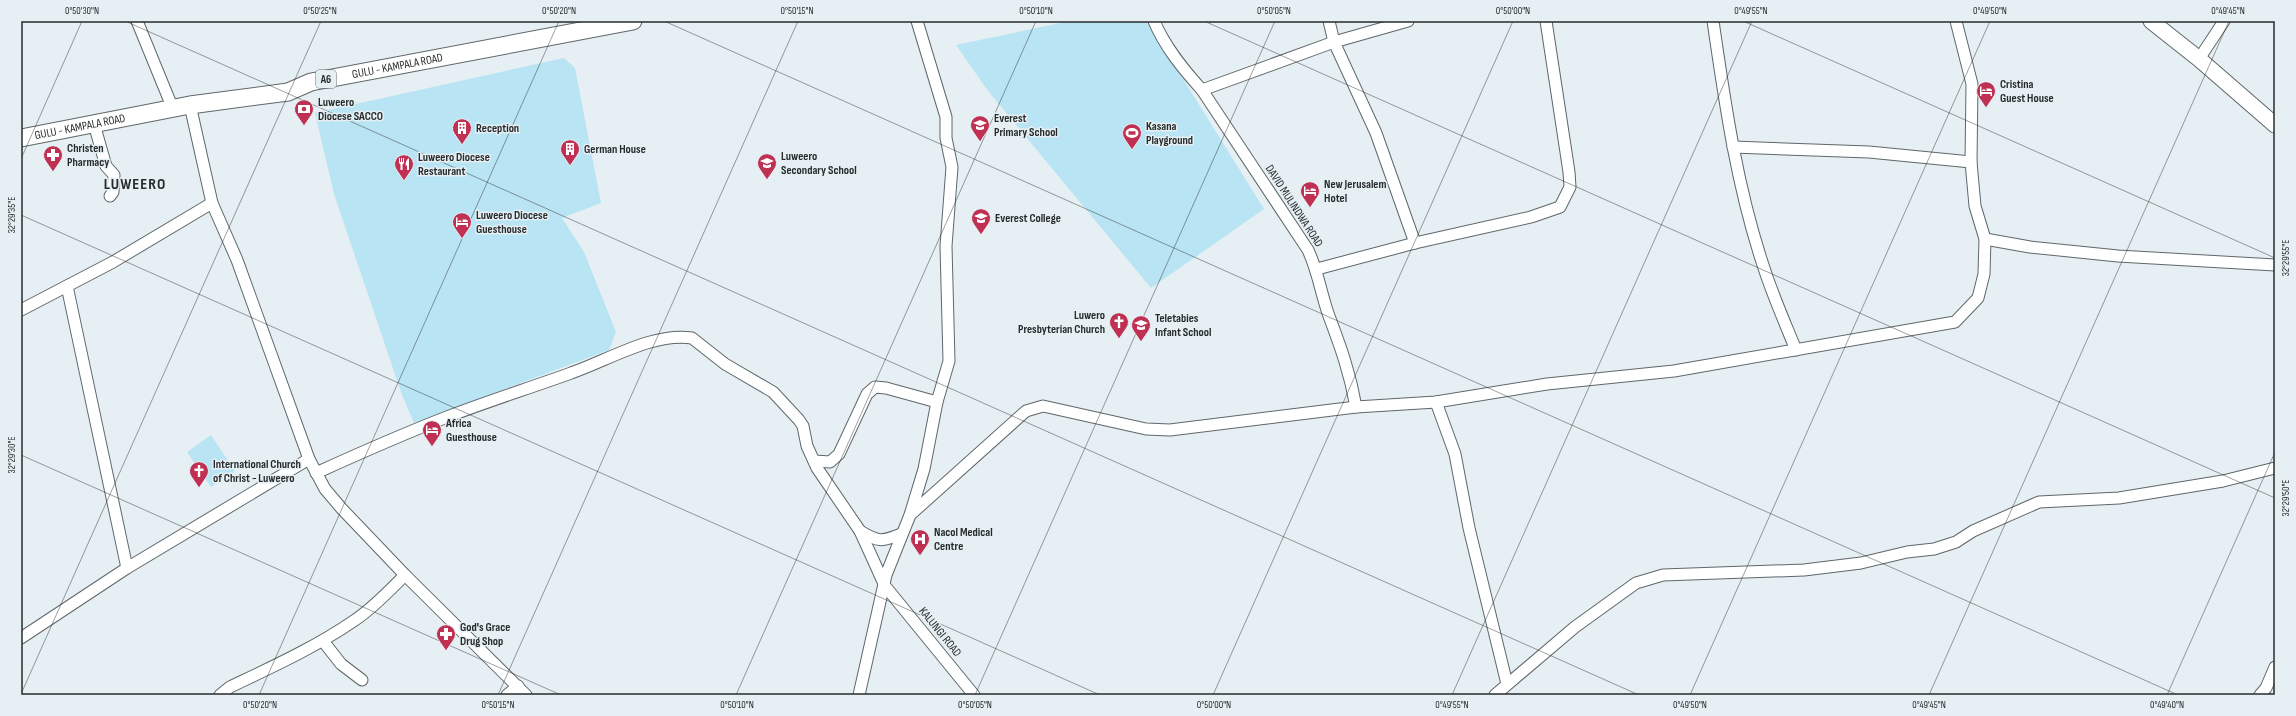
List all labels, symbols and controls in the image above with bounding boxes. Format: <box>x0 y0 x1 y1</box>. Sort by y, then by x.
text: 0°50'30"N <box>65 5 99 17</box>
text: 0°50'25"N <box>303 5 337 17</box>
text: 0°50'20"N <box>542 5 576 17</box>
text: 0°50'15"N <box>780 5 814 17</box>
text: 0°50'10"N <box>1019 5 1053 17</box>
text: 0°50'05"N <box>1257 5 1291 17</box>
text: 0°50'00"N <box>1496 5 1530 17</box>
text: 0°49'55"N <box>1734 5 1768 17</box>
text: 0°49'50"N <box>1973 5 2007 17</box>
text: 0°49'45"N <box>2211 5 2245 17</box>
street label: GULU - KAMPALA ROAD <box>351 50 444 82</box>
road number: A6 <box>316 70 336 88</box>
place label: Cristina Guest House <box>2000 77 2054 106</box>
hotel icon: Cristina Guest House <box>1975 80 1997 108</box>
place label: Luweero Diocese SACCO <box>318 95 383 124</box>
bank icon: Luweero Diocese SACCO <box>293 98 315 126</box>
street label: GULU - KAMPALA ROAD <box>33 110 127 143</box>
place label: Everest Primary School <box>994 111 1058 140</box>
school or university icon: Everest Primary School <box>969 114 991 142</box>
building icon: Reception <box>451 117 473 145</box>
place label: Kasana Playground <box>1146 119 1193 148</box>
place label: Reception <box>476 121 519 136</box>
sports icon: Kasana Playground <box>1121 122 1143 150</box>
building icon: German House <box>559 138 581 166</box>
place label: Christen Pharmacy <box>67 141 109 170</box>
place label: German House <box>584 142 646 157</box>
pharmacy icon: Christen Pharmacy <box>42 144 64 172</box>
place label: Luweero Secondary School <box>781 149 857 178</box>
place label: Luweero Diocese Restaurant <box>418 150 490 179</box>
school or university icon: Luweero Secondary School <box>756 152 778 180</box>
restaurant icon: Luweero Diocese Restaurant <box>393 153 415 181</box>
street label: DAVID MULINDWA ROAD <box>1262 162 1326 250</box>
district label: LUWEERO <box>104 175 166 194</box>
place label: New Jerusalem Hotel <box>1324 177 1386 206</box>
hotel icon: New Jerusalem Hotel <box>1299 180 1321 208</box>
text: 32°29'35"E <box>6 197 18 233</box>
school or university icon: Everest College <box>970 207 992 235</box>
place label: Luweero Diocese Guesthouse <box>476 208 548 237</box>
hotel icon: Luweero Diocese Guesthouse <box>451 211 473 239</box>
place label: Everest College <box>995 211 1061 226</box>
text: 32°29'55"E <box>2280 240 2292 276</box>
place label: Luwero Presbyterian Church <box>1018 308 1105 337</box>
church icon: Luwero Presbyterian Church <box>1108 311 1130 339</box>
place label: Teletabies Infant School <box>1155 311 1212 340</box>
school or university icon: Teletabies Infant School <box>1130 314 1152 342</box>
place label: Africa Guesthouse <box>445 416 497 445</box>
hotel icon: Africa Guesthouse <box>421 419 443 447</box>
text: 32°29'30"E <box>6 436 18 474</box>
place label: International Church of Christ - Luweero <box>213 457 301 486</box>
church icon: International Church of Christ - Luweero <box>188 460 210 488</box>
text: 32°29'50"E <box>2280 480 2292 516</box>
place label: Nacol Medical Centre <box>934 525 993 554</box>
hospital icon: Nacol Medical Centre <box>909 528 931 556</box>
street label: KALUNGI ROAD <box>915 604 965 660</box>
place label: God's Grace Drug Shop <box>460 620 510 649</box>
pharmacy icon: God's Grace Drug Shop <box>435 623 457 651</box>
text: 0°50'20"N <box>243 699 277 711</box>
text: 0°50'15"N <box>481 699 515 711</box>
text: 0°50'10"N <box>720 699 754 711</box>
text: 0°50'05"N <box>958 699 992 711</box>
text: 0°50'00"N <box>1197 699 1231 711</box>
text: 0°49'55"N <box>1435 699 1469 711</box>
text: 0°49'50"N <box>1673 699 1707 711</box>
text: 0°49'45"N <box>1912 699 1946 711</box>
text: 0°49'40"N <box>2150 699 2184 711</box>

